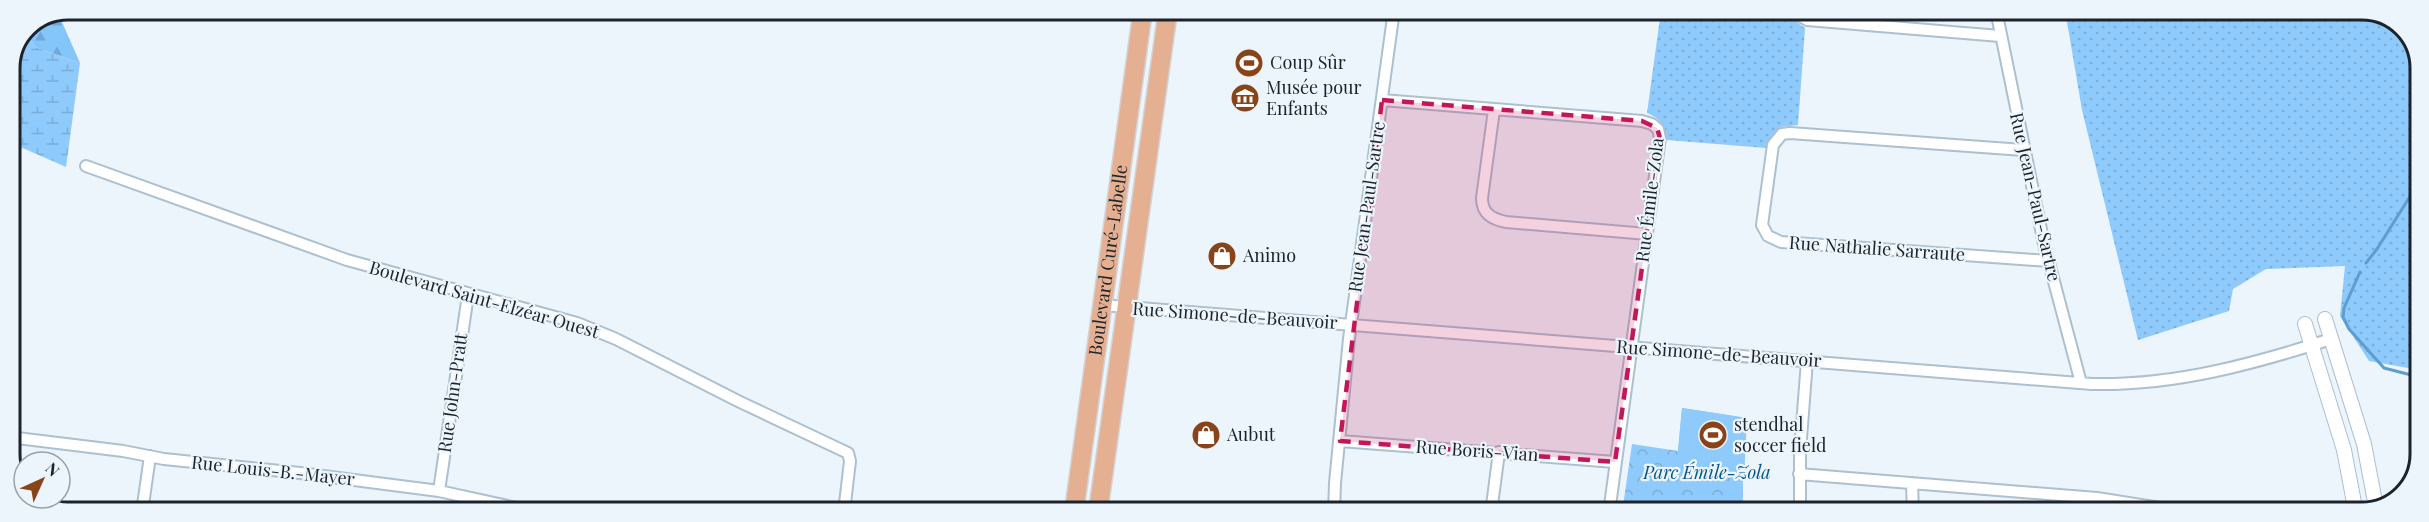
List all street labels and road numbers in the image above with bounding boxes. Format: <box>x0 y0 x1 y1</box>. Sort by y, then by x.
street label: Rue Jean-Paul-Sartre <box>2005 110 2067 284</box>
street label: Rue Jean-Paul-Sartre <box>1342 120 1390 294</box>
street label: Rue Émile-Zola <box>1629 136 1669 264</box>
street label: Boulevard Curé-Labelle <box>1083 163 1132 357</box>
street label: Rue Nathalie Sarraute <box>1788 230 1966 266</box>
street label: Boulevard Saint-Elzéar Ouest <box>367 255 603 344</box>
street label: Rue Simone-de-Beauvoir <box>1132 296 1338 334</box>
street label: Rue John-Pratt <box>432 331 472 454</box>
street label: Rue Simone-de-Beauvoir <box>1616 334 1822 372</box>
street label: Rue Boris-Vian <box>1415 434 1539 466</box>
street label: Rue Louis-B.-Mayer <box>190 449 356 491</box>

